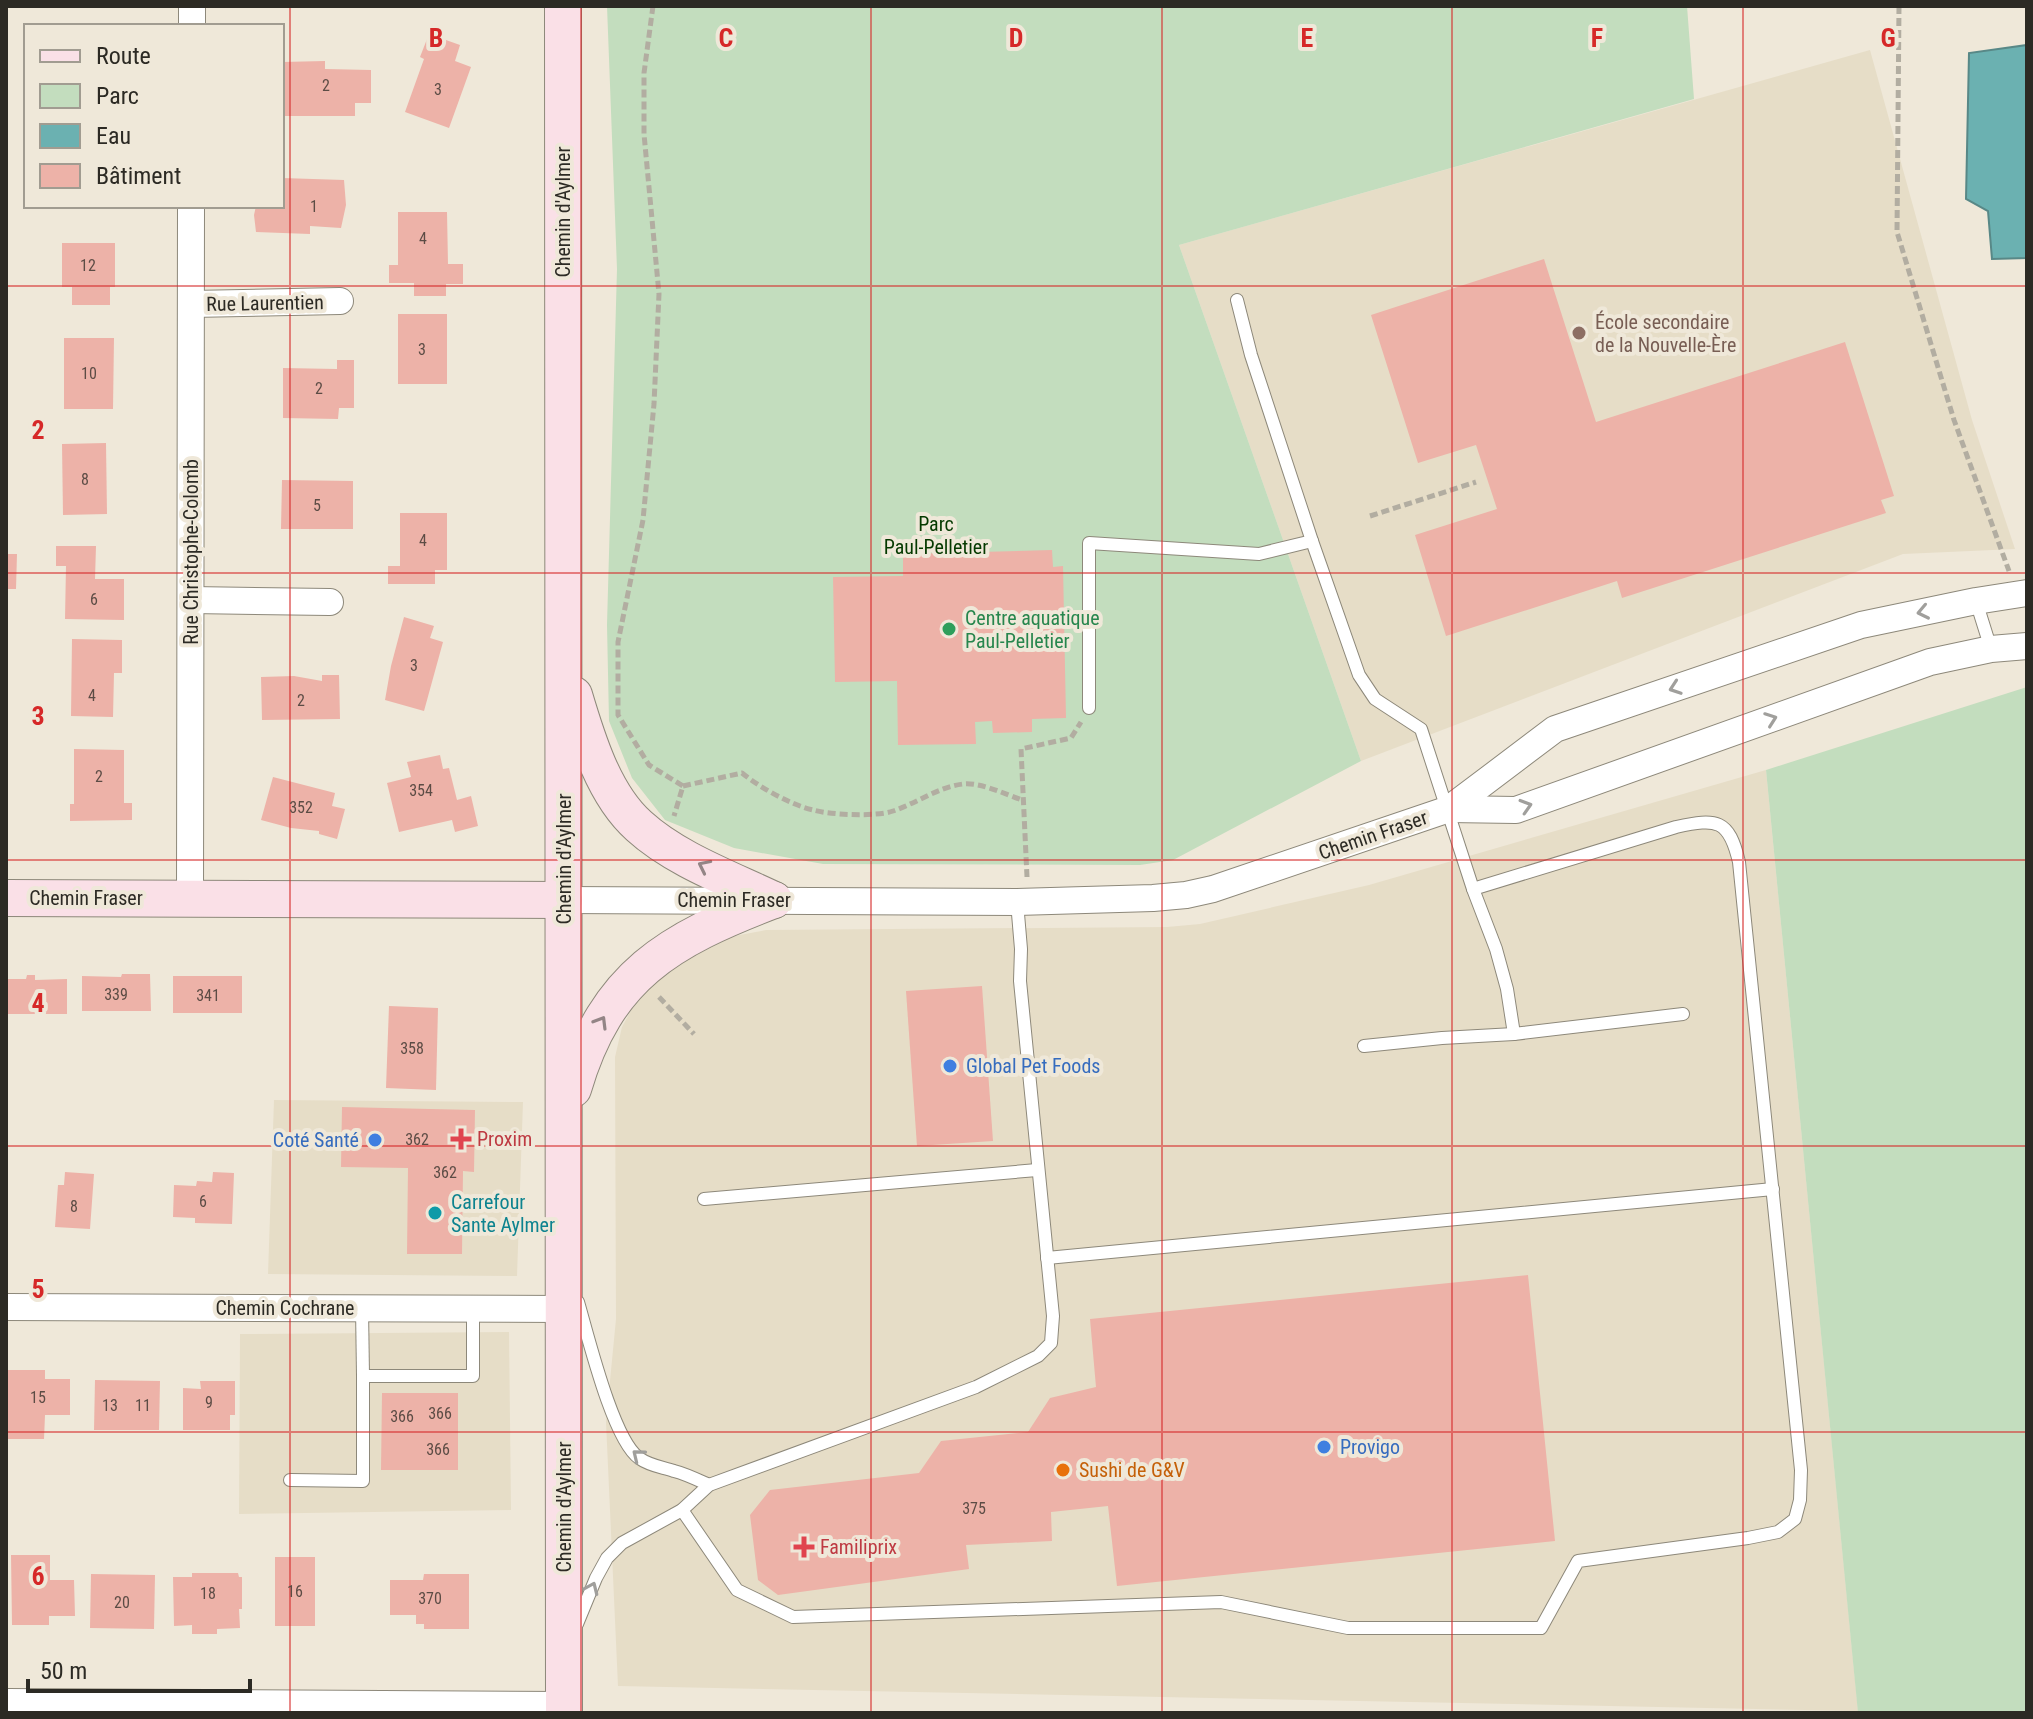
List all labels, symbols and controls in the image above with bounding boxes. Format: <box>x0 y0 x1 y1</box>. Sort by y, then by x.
text: B <box>429 23 443 53</box>
text: C <box>719 23 734 53</box>
text: D <box>1009 23 1023 53</box>
text: E <box>1301 23 1314 53</box>
text: F <box>1591 23 1603 53</box>
text: G <box>1880 23 1896 53</box>
legend <box>24 24 284 208</box>
text: Route <box>96 42 151 70</box>
house number: 2 <box>322 76 330 95</box>
house number: 3 <box>434 80 442 99</box>
text: Parc <box>96 82 139 110</box>
text: Eau <box>96 122 131 150</box>
street label: Chemin d'Aylmer <box>551 146 575 278</box>
text: Bâtiment <box>96 162 181 190</box>
house number: 1 <box>310 197 318 216</box>
house number: 4 <box>419 229 427 248</box>
house number: 12 <box>80 256 96 275</box>
street label: Rue Laurentien <box>206 290 324 316</box>
place label: École secondaire de la Nouvelle-Ère <box>1595 310 1736 357</box>
marker: École secondaire de la Nouvelle-Ère <box>1570 324 1588 342</box>
house number: 3 <box>418 340 426 359</box>
house number: 10 <box>81 364 97 383</box>
house number: 2 <box>315 379 323 398</box>
text: 2 <box>31 415 45 445</box>
street label: Rue Christophe-Colomb <box>179 459 203 645</box>
house number: 8 <box>81 470 89 489</box>
house number: 5 <box>313 496 321 515</box>
park label: Parc Paul-Pelletier <box>884 512 988 559</box>
house number: 4 <box>419 531 427 550</box>
house number: 6 <box>90 590 98 609</box>
one-way arrow <box>1916 603 1930 620</box>
place label: Centre aquatique Paul-Pelletier <box>965 606 1100 653</box>
marker: Centre aquatique Paul-Pelletier <box>940 620 958 638</box>
house number: 3 <box>410 656 418 675</box>
one-way arrow <box>1668 679 1682 695</box>
house number: 4 <box>88 686 96 705</box>
house number: 2 <box>297 691 305 710</box>
text: 3 <box>31 701 45 731</box>
one-way arrow <box>1763 712 1777 729</box>
house number: 2 <box>95 767 103 786</box>
house number: 354 <box>409 781 433 800</box>
street label: Chemin d'Aylmer <box>552 793 576 925</box>
house number: 352 <box>289 798 313 817</box>
one-way arrow <box>1519 799 1532 815</box>
street label: Chemin Fraser <box>1315 805 1431 865</box>
one-way arrow <box>697 860 712 876</box>
street label: Chemin Fraser <box>29 886 143 910</box>
street label: Chemin Fraser <box>677 888 791 912</box>
house number: 339 <box>104 985 128 1004</box>
house number: 341 <box>196 986 220 1005</box>
text: 4 <box>31 988 45 1018</box>
one-way arrow <box>591 1016 606 1031</box>
house number: 358 <box>400 1039 424 1058</box>
place label: Global Pet Foods <box>966 1054 1100 1078</box>
marker: Global Pet Foods <box>941 1057 959 1075</box>
place label: Proxim <box>477 1127 532 1151</box>
place label: Coté Santé <box>273 1128 359 1152</box>
house number: 362 <box>405 1130 429 1149</box>
marker: Proxim <box>452 1130 470 1148</box>
marker: Coté Santé <box>366 1131 384 1149</box>
house number: 362 <box>433 1163 457 1182</box>
place label: Carrefour Sante Aylmer <box>451 1190 555 1237</box>
house number: 6 <box>199 1192 207 1211</box>
house number: 8 <box>70 1197 78 1216</box>
marker: Carrefour Sante Aylmer <box>426 1204 444 1222</box>
text: 5 <box>31 1274 45 1304</box>
street label: Chemin Cochrane <box>216 1296 354 1320</box>
house number: 15 <box>30 1388 46 1407</box>
house number: 9 <box>205 1393 213 1412</box>
house number: 13 <box>102 1396 118 1415</box>
house number: 11 <box>135 1396 151 1415</box>
house number: 366 <box>428 1404 452 1423</box>
house number: 366 <box>390 1407 414 1426</box>
place label: Provigo <box>1340 1435 1400 1459</box>
marker: Provigo <box>1315 1438 1333 1456</box>
house number: 366 <box>426 1440 450 1459</box>
street label: Chemin d'Aylmer <box>552 1441 576 1573</box>
one-way arrow <box>633 1450 648 1465</box>
place label: Sushi de G&V <box>1079 1458 1185 1482</box>
marker: Sushi de G&V <box>1054 1461 1072 1479</box>
house number: 375 <box>962 1499 986 1518</box>
place label: Familiprix <box>820 1535 897 1559</box>
marker: Familiprix <box>795 1538 813 1556</box>
text: 6 <box>31 1561 45 1591</box>
house number: 16 <box>287 1582 303 1601</box>
one-way arrow <box>582 1582 598 1596</box>
house number: 18 <box>200 1584 216 1603</box>
house number: 370 <box>418 1589 442 1608</box>
house number: 20 <box>114 1593 130 1612</box>
scale bar <box>28 1643 250 1693</box>
text: 50 m <box>40 1657 87 1685</box>

